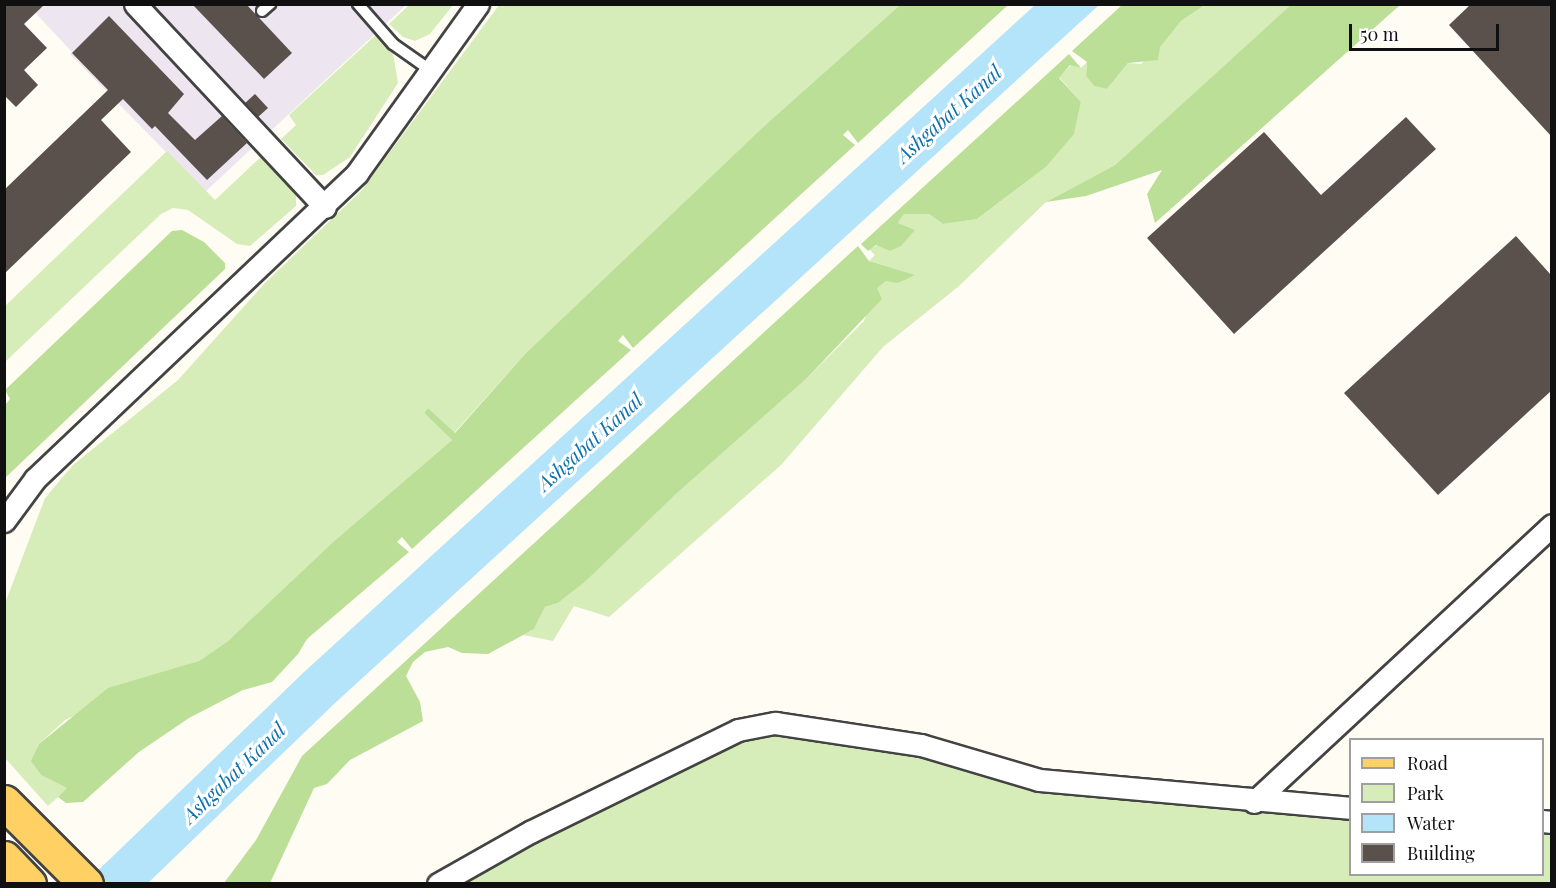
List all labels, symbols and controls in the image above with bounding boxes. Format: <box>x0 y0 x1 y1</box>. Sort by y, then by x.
scale bar <box>1352 12 1502 50</box>
text: 50 m <box>1360 22 1399 46</box>
water label: Ashgabat Kanal <box>890 59 1006 167</box>
water label: Ashgabat Kanal <box>531 387 647 495</box>
water label: Ashgabat Kanal <box>177 717 289 827</box>
legend <box>1349 738 1544 876</box>
text: Road <box>1407 751 1448 775</box>
text: Park <box>1407 781 1444 805</box>
text: Water <box>1407 811 1455 835</box>
text: Building <box>1407 841 1475 865</box>

